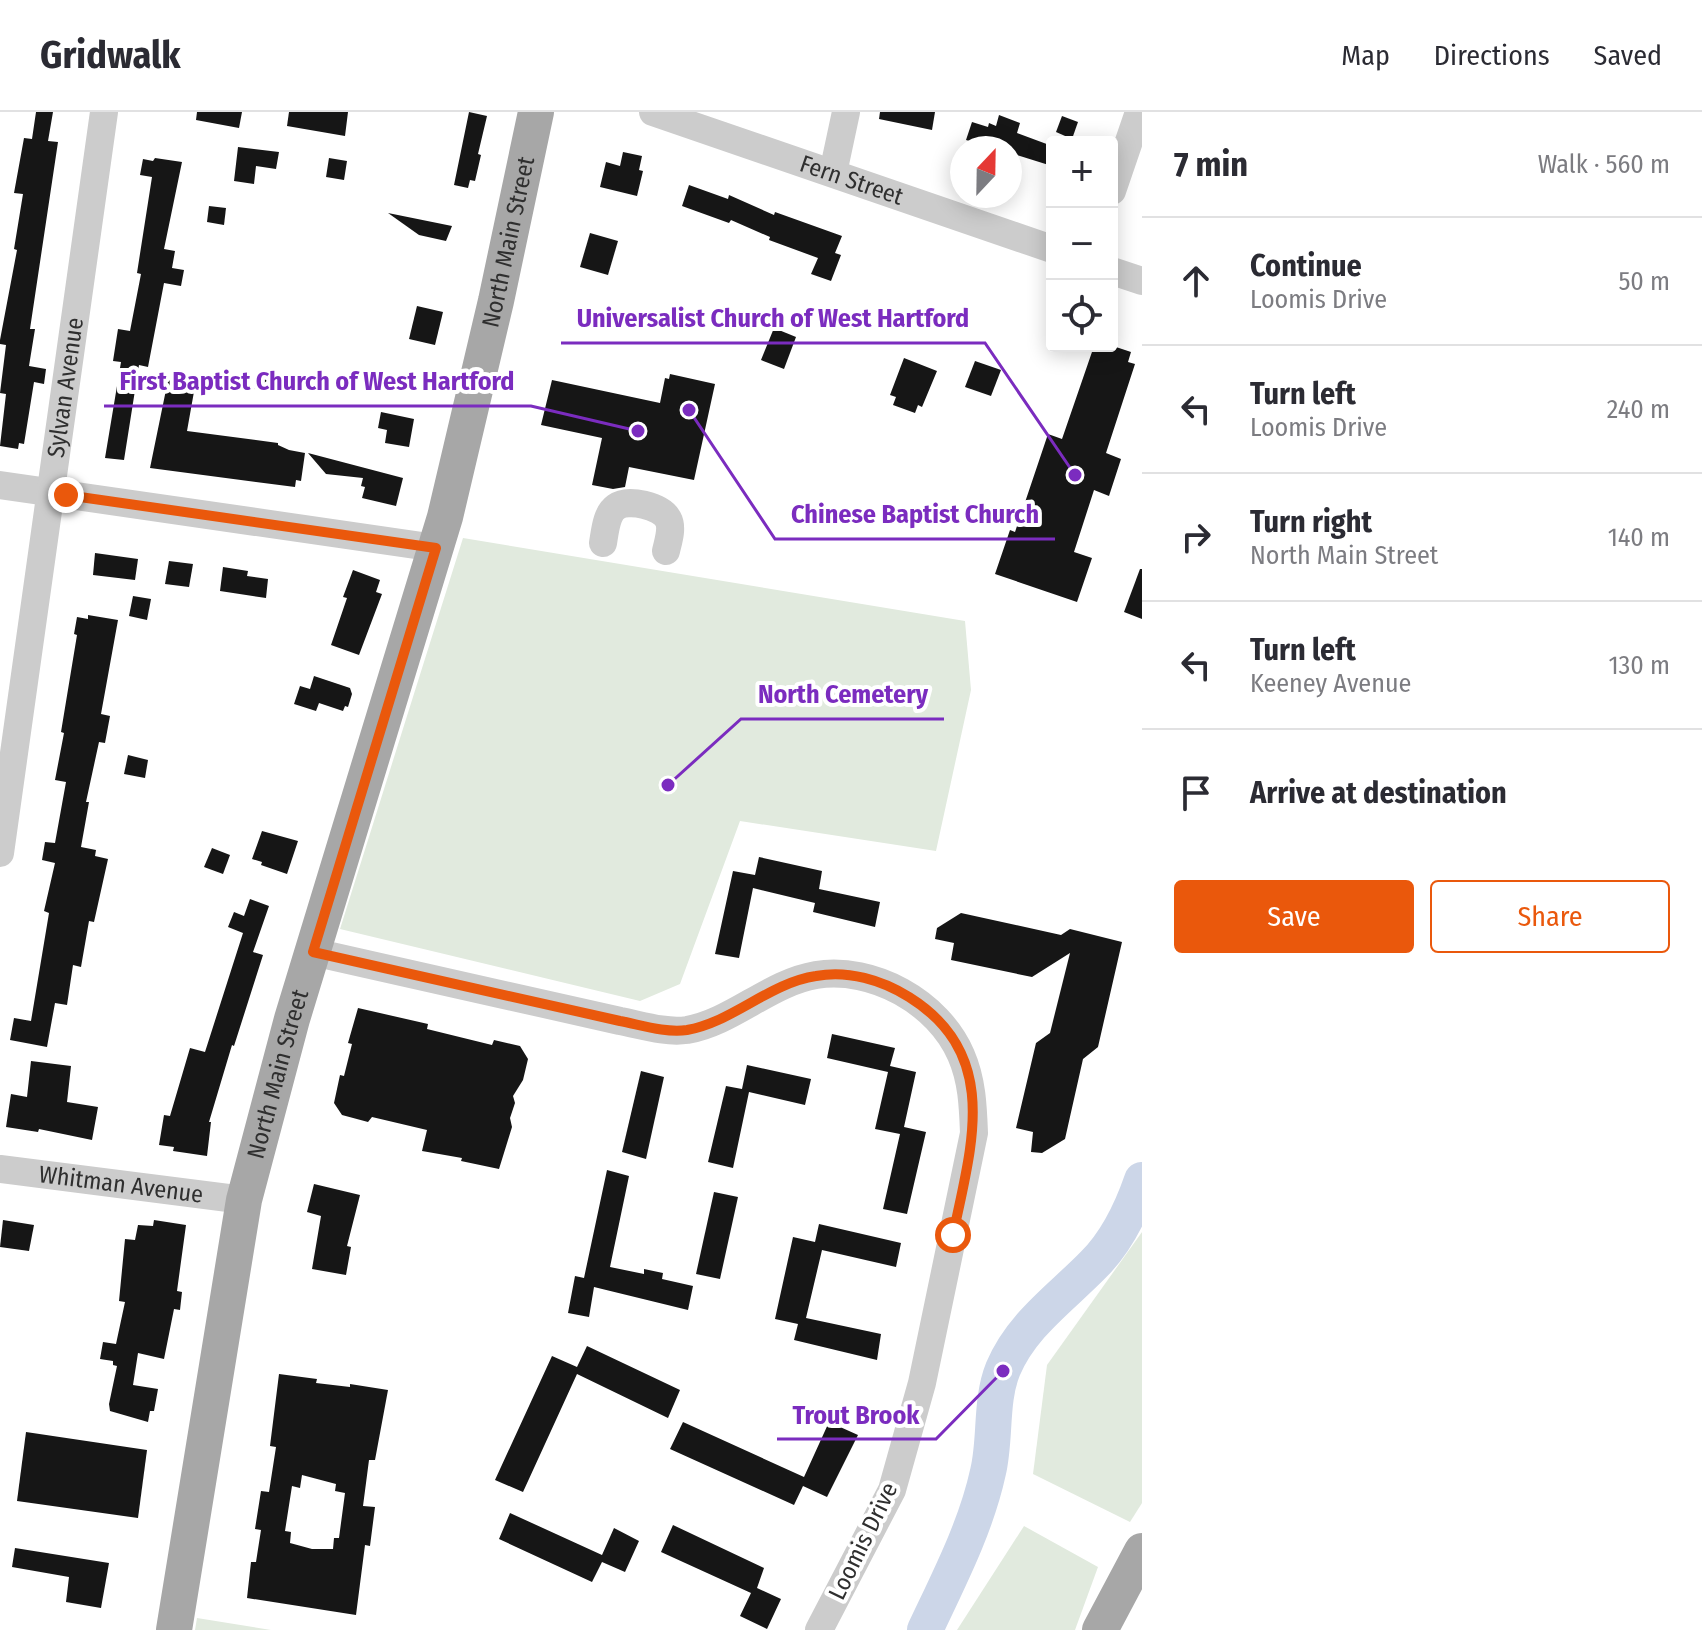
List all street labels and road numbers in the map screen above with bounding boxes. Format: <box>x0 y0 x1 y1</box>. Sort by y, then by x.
street label: Fern Street <box>796 150 907 211</box>
street label: North Main Street <box>476 154 540 330</box>
street label: Sylvan Avenue <box>42 316 89 459</box>
street label: North Main Street <box>242 986 314 1162</box>
street label: Whitman Avenue <box>37 1160 205 1209</box>
street label: Loomis Drive <box>823 1478 903 1604</box>

